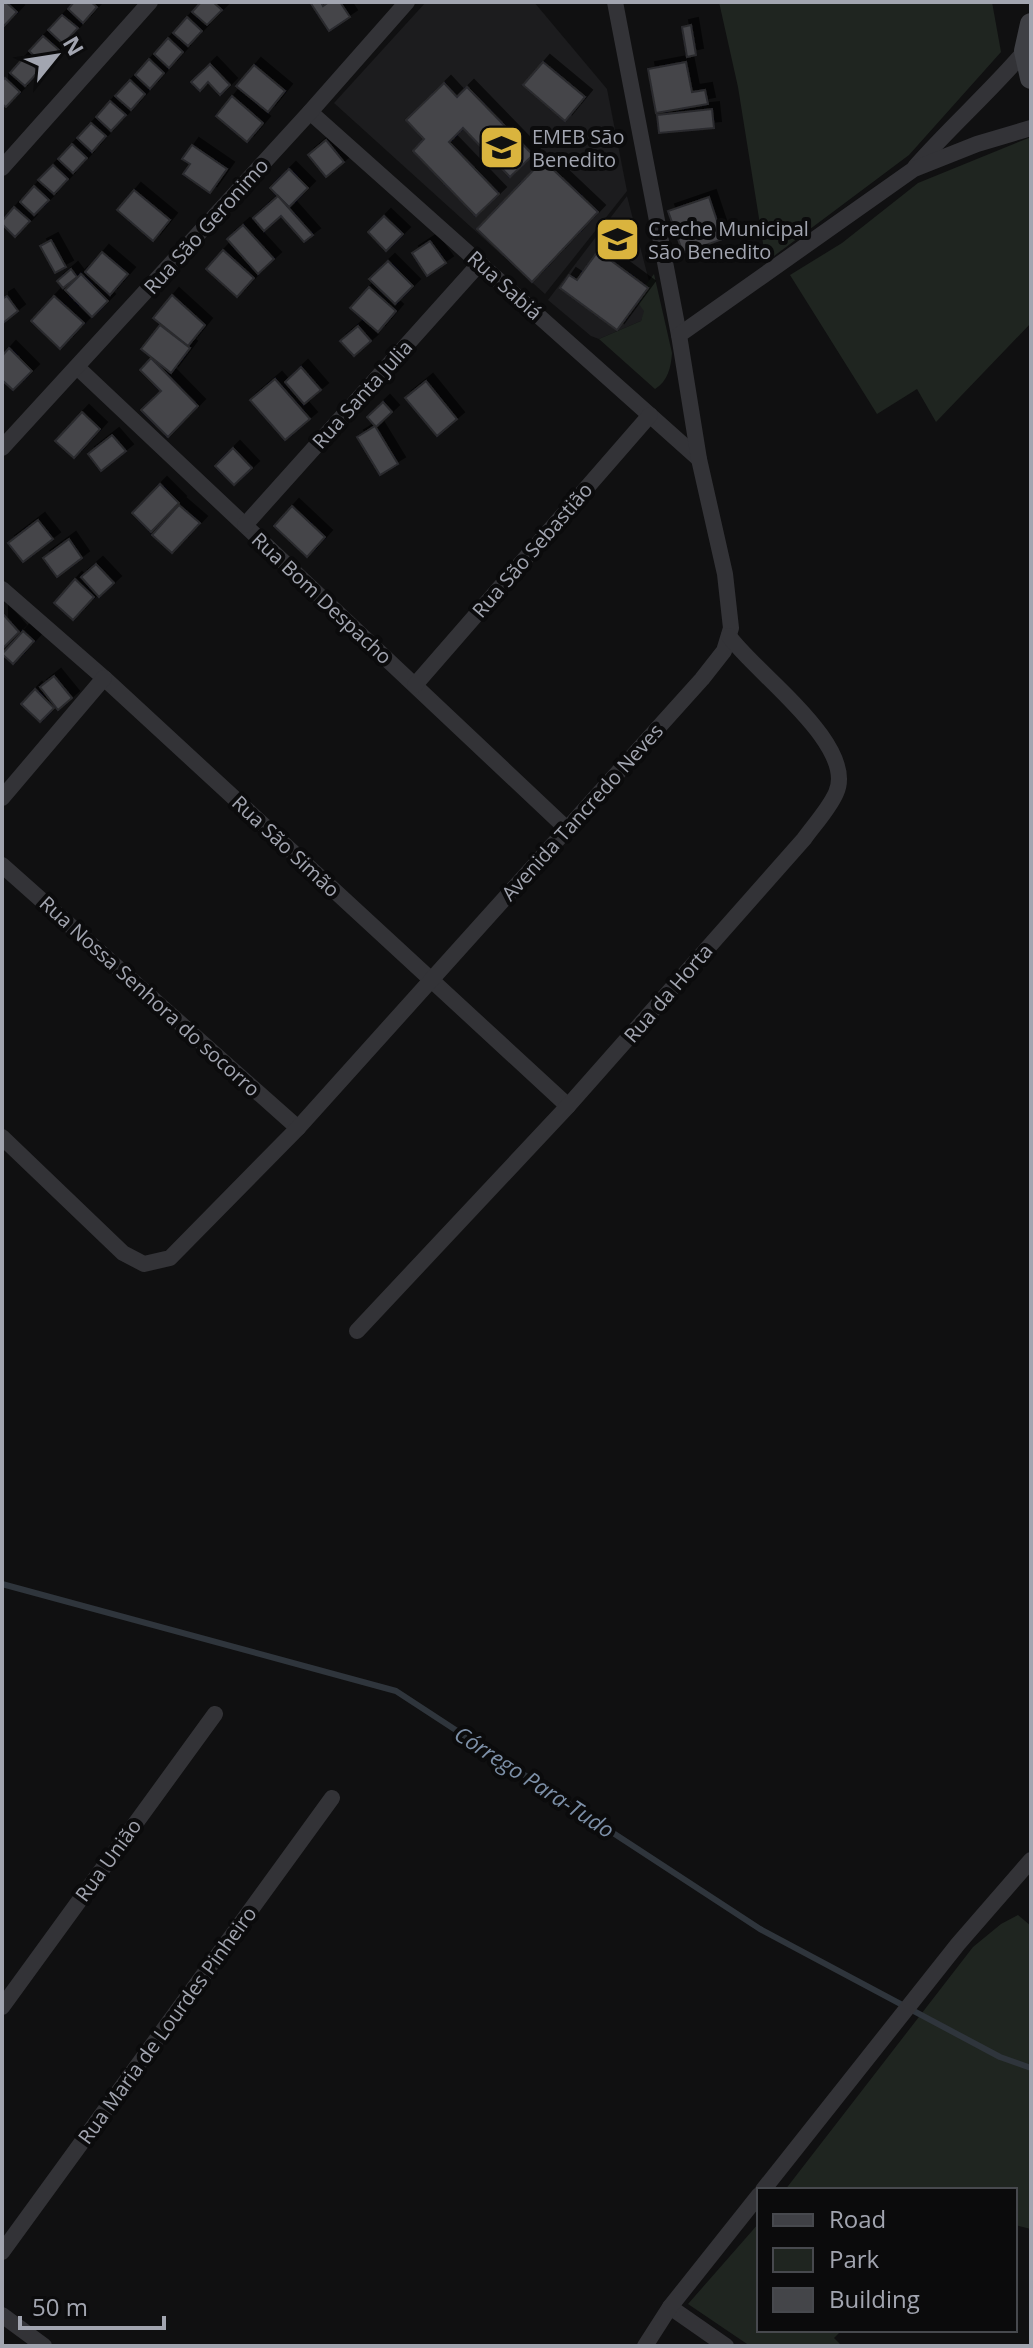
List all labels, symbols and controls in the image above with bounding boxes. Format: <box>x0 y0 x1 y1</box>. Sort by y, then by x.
north arrow <box>16 16 96 96</box>
text: N <box>57 30 92 61</box>
school or university icon: EMEB São Benedito <box>477 123 525 171</box>
place label: EMEB São Benedito <box>532 123 624 173</box>
street label: Rua São Geronimo <box>138 152 274 300</box>
school or university icon: Creche Municipal São Benedito <box>593 215 641 263</box>
place label: Creche Municipal São Benedito <box>648 215 809 265</box>
street label: Rua Sabiá <box>462 244 548 326</box>
street label: Rua Santa Julia <box>306 334 418 454</box>
street label: Rua São Sebastião <box>466 477 598 623</box>
street label: Rua Bom Despacho <box>246 526 398 670</box>
street label: Avenida Tancredo Neves <box>495 718 669 906</box>
street label: Rua São Simão <box>226 789 346 903</box>
street label: Rua Nossa Senhora do socorro <box>34 890 266 1102</box>
street label: Rua da Horta <box>618 938 718 1048</box>
water label: Córrego Para-Tudo <box>449 1718 621 1844</box>
street label: Rua União <box>69 1813 147 1907</box>
street label: Rua Maria de Lourdes Pinheiro <box>72 1901 262 2149</box>
legend <box>757 2188 1017 2332</box>
text: Road <box>829 2202 886 2235</box>
text: Park <box>829 2242 880 2275</box>
scale bar <box>20 2280 164 2330</box>
text: Building <box>829 2282 920 2315</box>
text: 50 m <box>32 2290 88 2323</box>

